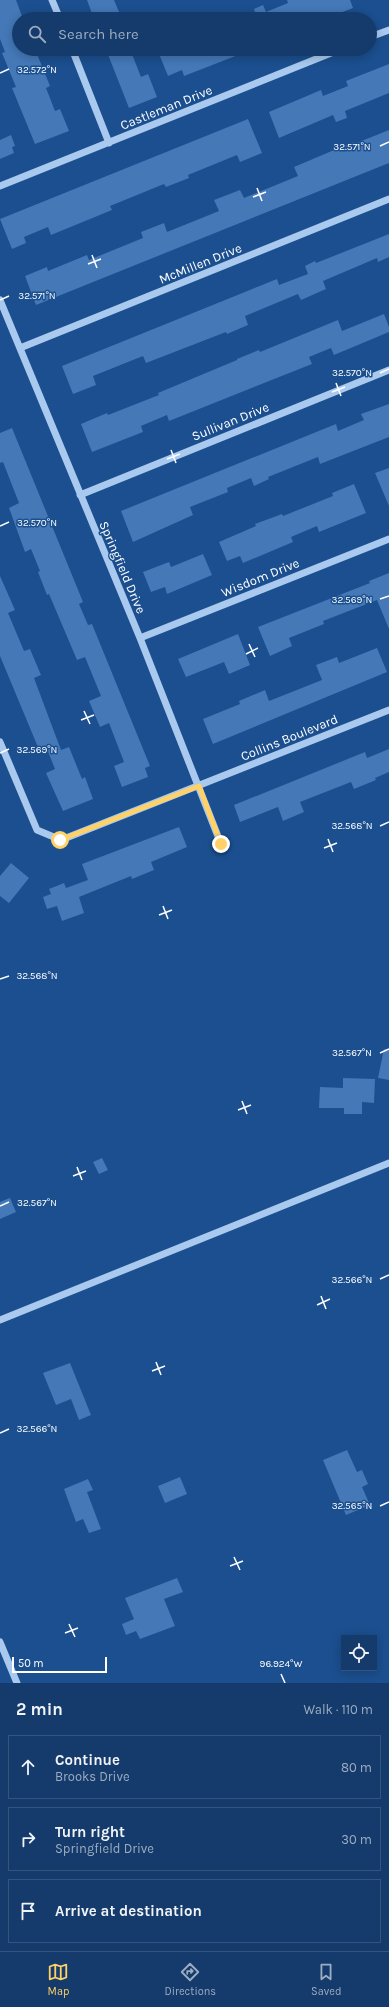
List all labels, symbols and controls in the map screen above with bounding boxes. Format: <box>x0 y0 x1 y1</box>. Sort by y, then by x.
search box <box>12 12 377 56</box>
icon: search <box>26 23 48 45</box>
text: Search here <box>58 25 139 43</box>
text: 32.572°N <box>17 64 57 76</box>
street label: Castleman Drive <box>118 82 215 133</box>
text: 32.571°N <box>333 141 371 153</box>
street label: McMillen Drive <box>157 240 244 287</box>
text: 32.571°N <box>18 290 56 302</box>
text: 32.570°N <box>332 367 372 379</box>
street label: Sullivan Drive <box>189 399 271 444</box>
text: 32.570°N <box>17 517 57 529</box>
street label: Springfield Drive <box>96 519 149 616</box>
street label: Wisdom Drive <box>219 555 302 600</box>
text: 32.569°N <box>332 594 372 606</box>
street label: Collins Boulevard <box>238 711 340 764</box>
text: 32.569°N <box>17 744 57 756</box>
text: 32.568°N <box>331 820 373 832</box>
route start <box>51 831 69 849</box>
route end <box>212 835 230 853</box>
text: 32.568°N <box>16 970 58 982</box>
text: 32.567°N <box>332 1047 372 1059</box>
text: 32.567°N <box>17 1197 57 1209</box>
text: 32.566°N <box>332 1274 372 1286</box>
text: 32.566°N <box>17 1423 57 1435</box>
text: 32.565°N <box>332 1500 372 1512</box>
map controls <box>341 1635 377 1671</box>
button: locate <box>341 1635 377 1671</box>
scale bar <box>12 1655 107 1674</box>
text: 50 m <box>18 1657 44 1670</box>
text: 96.924°W <box>260 1658 302 1670</box>
text: 2 min <box>16 1699 63 1719</box>
text: Walk · 110 m <box>304 1702 373 1717</box>
text: Continue <box>55 1751 120 1769</box>
icon: ahead <box>17 1756 39 1778</box>
text: 80 m <box>341 1760 372 1775</box>
text: Brooks Drive <box>55 1769 130 1784</box>
text: Turn right <box>55 1823 125 1841</box>
icon: right <box>17 1828 39 1850</box>
text: 30 m <box>341 1832 372 1847</box>
text: Springfield Drive <box>55 1841 154 1856</box>
icon: arrive <box>17 1900 39 1922</box>
text: Arrive at destination <box>55 1902 202 1920</box>
tab: Map <box>47 1961 69 1998</box>
tab: Directions <box>164 1961 216 1998</box>
tab: Saved <box>311 1961 342 1998</box>

